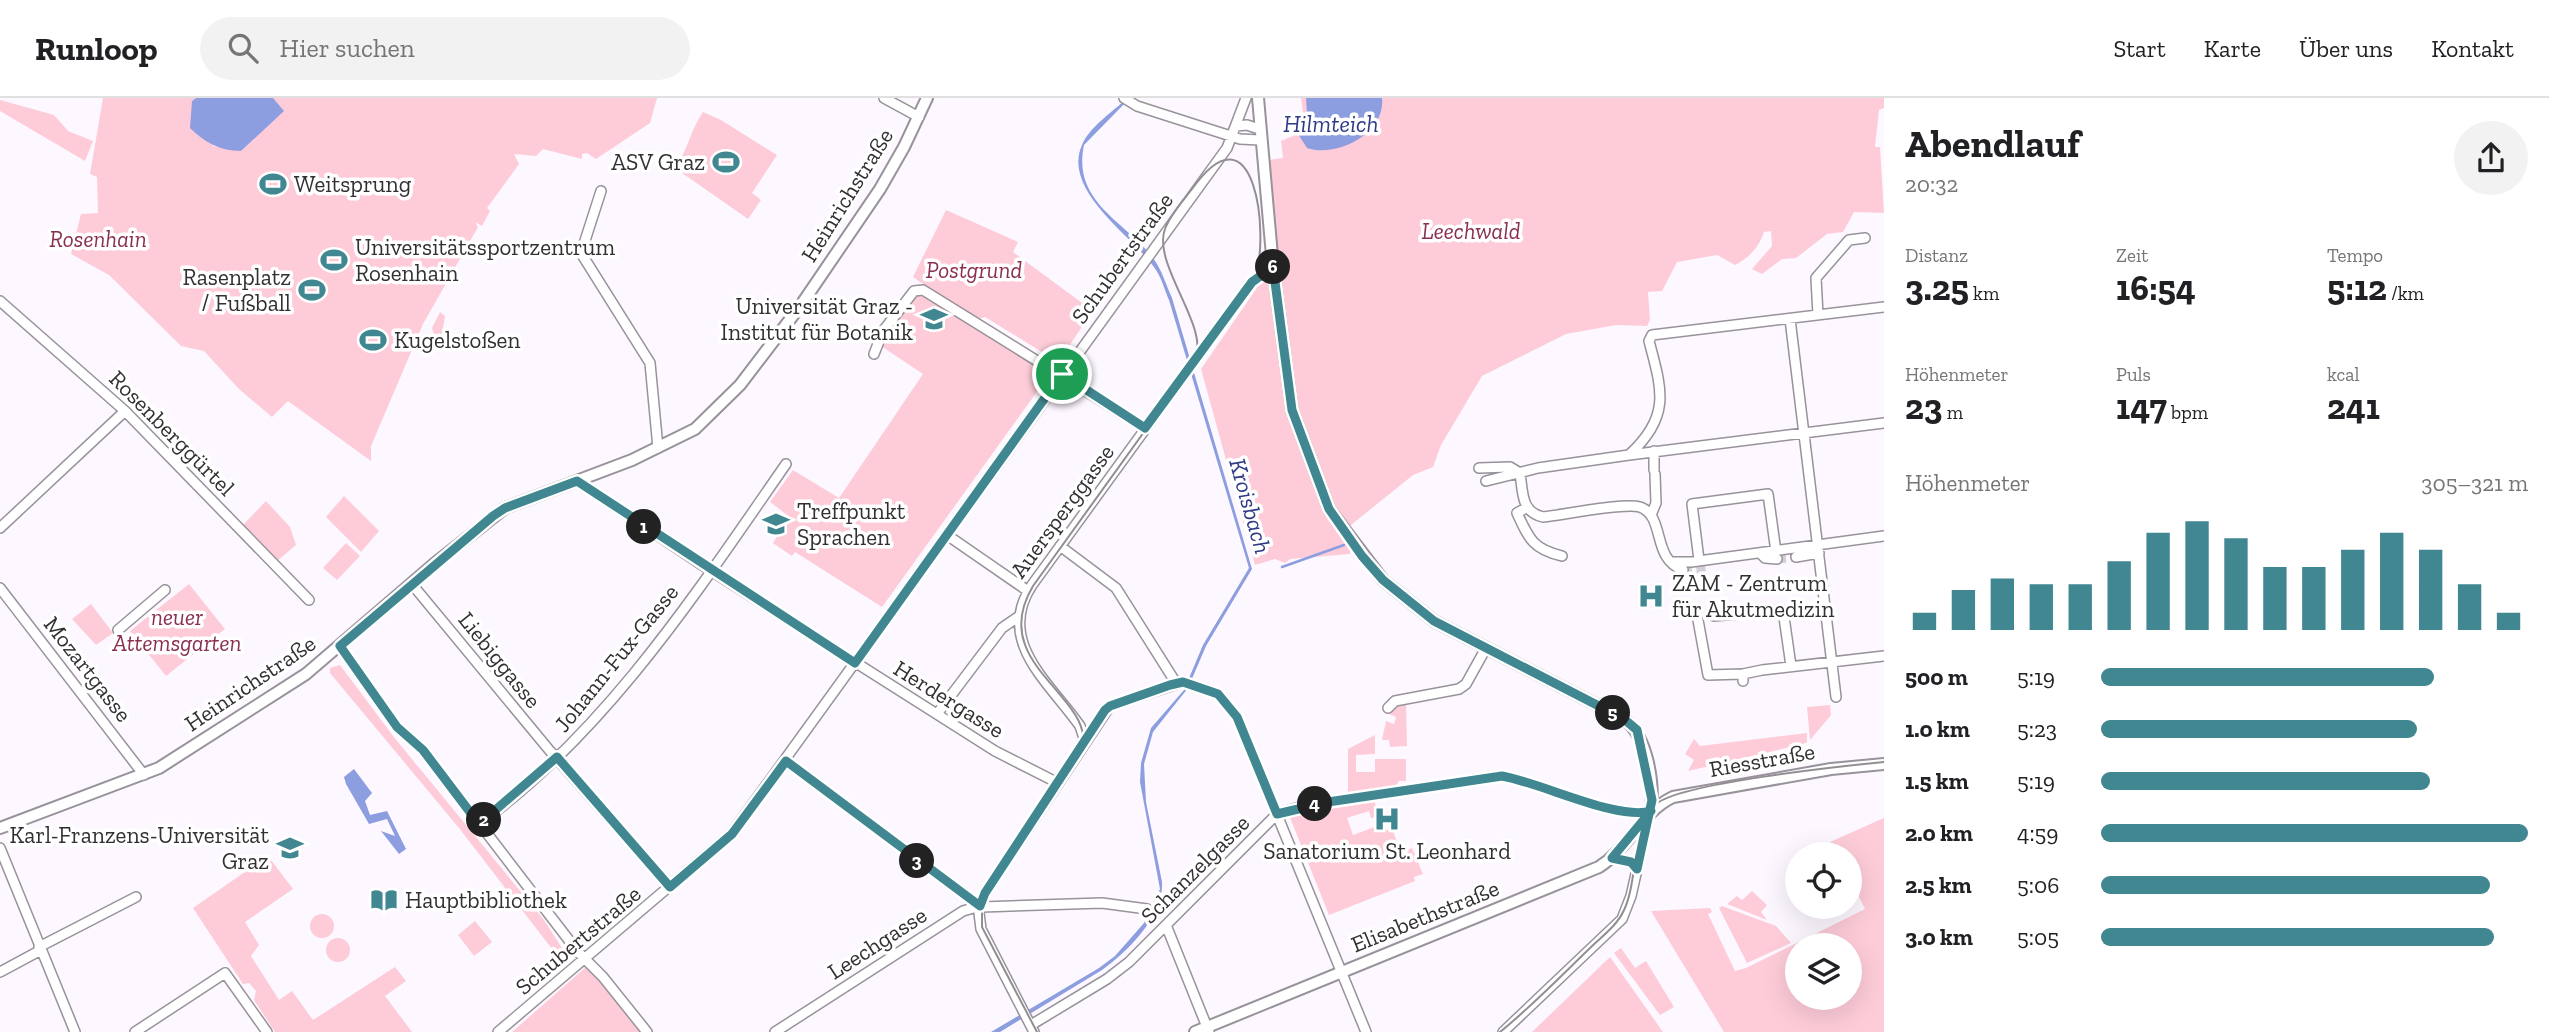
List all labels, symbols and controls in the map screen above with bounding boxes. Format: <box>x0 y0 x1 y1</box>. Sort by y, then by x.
search box <box>200 17 690 80</box>
text: Runloop <box>35 29 158 68</box>
icon: search <box>224 29 262 67</box>
text: Hier suchen <box>280 32 415 64</box>
text: Start <box>2113 34 2166 63</box>
text: Karte <box>2204 34 2261 63</box>
text: Über uns <box>2299 34 2393 63</box>
text: Kontakt <box>2431 34 2514 63</box>
water label: Hilmteich <box>1283 109 1379 138</box>
text: Abendlauf <box>1905 121 2080 167</box>
button: share <box>2454 121 2528 195</box>
street label: Heinrichstraße <box>795 123 899 267</box>
sports icon: ASV Graz <box>711 147 741 177</box>
place label: ASV Graz <box>611 148 705 176</box>
sports icon: Weitsprung <box>258 169 288 199</box>
place label: Weitsprung <box>294 170 412 198</box>
text: 20:32 <box>1905 170 1958 198</box>
street label: Schubertstraße <box>1065 187 1179 329</box>
park label: Leechwald <box>1422 217 1521 245</box>
park label: Rosenhain <box>49 225 147 253</box>
place label: Universitätssportzentrum Rosenhain <box>355 233 615 287</box>
text: Distanz <box>1905 244 1968 267</box>
text: Zeit <box>2116 244 2148 267</box>
text: Tempo <box>2327 244 2383 267</box>
sports icon: Universitätssportzentrum Rosenhain <box>319 245 349 275</box>
pin: 6 <box>1256 250 1290 284</box>
text: 6 <box>1267 255 1278 278</box>
park label: Postgrund <box>926 256 1023 284</box>
place label: Rasenplatz / Fußball <box>183 263 291 317</box>
text: 3.25 <box>1905 267 1969 309</box>
text: 16:54 <box>2116 267 2196 309</box>
text: 5:12 <box>2327 267 2387 309</box>
sports icon: Rasenplatz / Fußball <box>297 275 327 305</box>
text: km <box>1969 282 1999 305</box>
text: /km <box>2387 282 2424 305</box>
place label: Universität Graz - Institut für Botanik <box>720 292 913 346</box>
school or university icon: Universität Graz - Institut für Botanik <box>919 304 949 334</box>
sports icon: Kugelstoßen <box>358 325 388 355</box>
place label: Kugelstoßen <box>394 326 520 354</box>
pin <box>1032 344 1092 404</box>
icon: arrive <box>1043 355 1081 393</box>
text: Höhenmeter <box>1905 363 2008 386</box>
text: Puls <box>2116 363 2151 386</box>
text: kcal <box>2327 363 2360 386</box>
street label: Rosenberggürtel <box>103 364 241 502</box>
text: 23 <box>1905 386 1942 428</box>
text: 147 <box>2116 386 2167 428</box>
text: 241 <box>2327 386 2380 428</box>
text: m <box>1942 401 1963 424</box>
text: bpm <box>2167 401 2208 424</box>
street label: Auersperggasse <box>1004 439 1120 583</box>
water label: Kroisbach <box>1223 455 1278 557</box>
text: Höhenmeter <box>1905 469 2030 497</box>
text: 305–321 m <box>2421 469 2528 497</box>
place label: Treffpunkt Sprachen <box>797 497 906 551</box>
school or university icon: Treffpunkt Sprachen <box>761 509 791 539</box>
pin: 1 <box>626 510 662 544</box>
text: 1 <box>640 515 647 538</box>
place label: ZAM - Zentrum für Akutmedizin <box>1672 569 1834 623</box>
street label: Johann-Fux-Gasse <box>548 578 684 738</box>
hospital icon: ZAM - Zentrum für Akutmedizin <box>1636 581 1666 611</box>
park label: neuer Attemsgarten <box>111 603 242 657</box>
street label: Liebiggasse <box>453 606 547 714</box>
street label: Mozartgasse <box>38 611 138 727</box>
street label: Heinrichstraße <box>179 629 321 737</box>
street label: Herdergasse <box>889 654 1009 744</box>
text: 500 m <box>1905 663 1968 691</box>
text: 5:19 <box>2017 663 2055 691</box>
pin: 5 <box>1596 696 1630 730</box>
text: 5 <box>1608 701 1617 724</box>
text: 1.0 km <box>1905 715 1970 743</box>
text: 5:23 <box>2017 715 2057 743</box>
street label: Riesstraße <box>1707 737 1817 783</box>
text: 1.5 km <box>1905 767 1969 795</box>
text: 5:19 <box>2017 767 2055 795</box>
pin: 4 <box>1298 786 1332 822</box>
text: 4 <box>1309 792 1320 815</box>
pin: 2 <box>466 802 502 838</box>
hospital icon: Sanatorium St. Leonhard <box>1372 804 1402 834</box>
text: 2 <box>478 808 489 831</box>
street label: Schanzelgasse <box>1135 809 1255 929</box>
text: 2.0 km <box>1905 819 1973 847</box>
text: 4:59 <box>2017 819 2059 847</box>
place label: Karl-Franzens-Universität Graz <box>10 821 269 875</box>
school or university icon: Karl-Franzens-Universität Graz <box>275 833 305 863</box>
place label: Sanatorium St. Leonhard <box>1263 837 1511 865</box>
map controls <box>1785 842 1862 1010</box>
button: locate <box>1785 842 1862 919</box>
pin: 3 <box>900 844 934 878</box>
text: 3 <box>911 849 922 872</box>
text: 2.5 km <box>1905 871 1972 899</box>
text: 5:06 <box>2017 871 2059 899</box>
street label: Elisabethstraße <box>1347 874 1503 958</box>
street label: Schubertstraße <box>510 879 646 1001</box>
library icon: Hauptbibliothek <box>369 885 399 915</box>
place label: Hauptbibliothek <box>405 886 567 914</box>
street label: Leechgasse <box>822 901 932 985</box>
text: 3.0 km <box>1905 923 1973 951</box>
text: 5:05 <box>2017 923 2059 951</box>
button: layers <box>1785 933 1862 1010</box>

